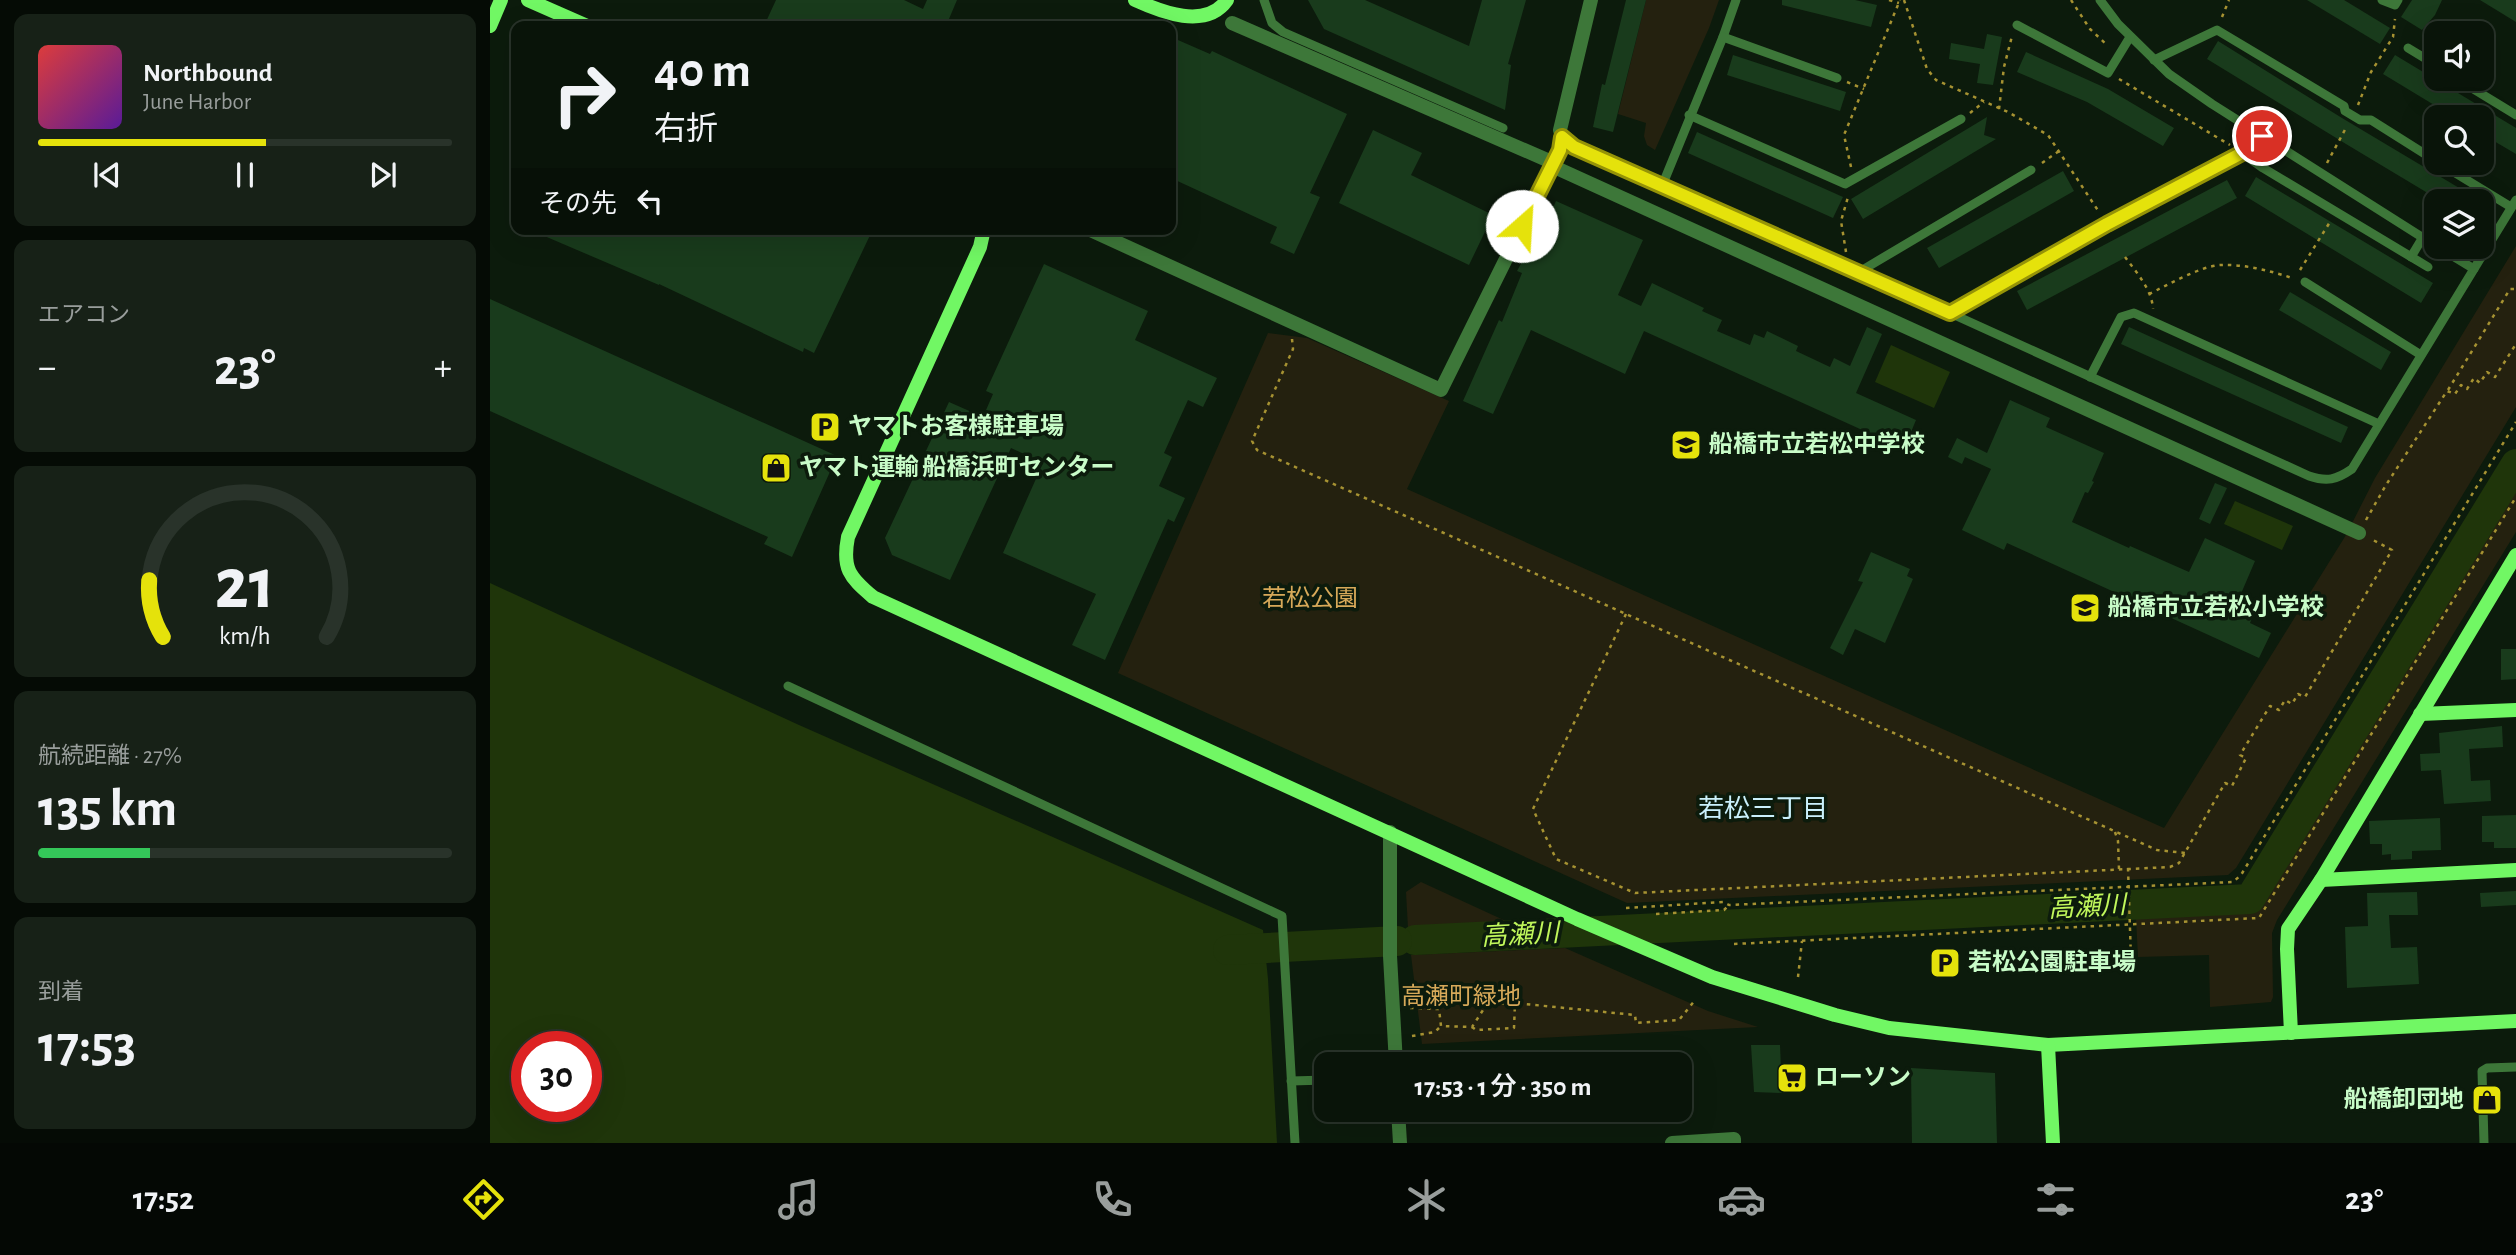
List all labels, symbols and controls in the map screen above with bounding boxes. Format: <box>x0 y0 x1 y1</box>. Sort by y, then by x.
map controls <box>2424 21 2494 259</box>
button: sound <box>2424 21 2494 91</box>
text: 40 m <box>654 47 751 96</box>
icon: right <box>539 49 630 140</box>
text: Northbound <box>143 60 272 86</box>
text: June Harbor <box>143 91 251 114</box>
button: search <box>2424 105 2494 175</box>
pin <box>2232 106 2292 166</box>
text: 右折 <box>654 113 718 145</box>
icon: arrive <box>2243 117 2281 155</box>
icon: previous <box>88 156 126 194</box>
icon: pause <box>226 156 264 194</box>
icon: next <box>364 156 402 194</box>
icon: left <box>631 182 669 220</box>
position arrow <box>1485 189 1559 263</box>
button: layers <box>2424 189 2494 259</box>
text: その先 <box>539 191 617 217</box>
text: エアコン <box>38 304 130 327</box>
text: 23° <box>214 342 276 394</box>
text: − <box>38 349 56 387</box>
text: + <box>434 349 452 387</box>
parking icon: ヤマトお客様駐車場 <box>808 410 842 444</box>
place label: ヤマトお客様駐車場 <box>848 413 1064 439</box>
school or university icon: 船橋市立若松中学校 <box>1669 428 1703 462</box>
place label: 船橋市立若松中学校 <box>1709 431 1925 457</box>
shop icon: ヤマト運輸 船橋浜町センター <box>759 451 793 485</box>
place label: ヤマト運輸 船橋浜町センター <box>799 454 1115 480</box>
text: 21 <box>215 550 275 623</box>
park label: 若松公園 <box>1262 585 1358 611</box>
school or university icon: 船橋市立若松小学校 <box>2068 591 2102 625</box>
place label: 船橋市立若松小学校 <box>2108 594 2324 620</box>
text: km/h <box>219 624 271 649</box>
text: 航続距離 · 27% <box>38 745 182 768</box>
text: 135 km <box>38 783 177 835</box>
district label: 若松三丁目 <box>1698 795 1828 822</box>
water label: 高瀬川 <box>2047 891 2130 922</box>
water label: 高瀬川 <box>1480 919 1563 950</box>
parking icon: 若松公園駐車場 <box>1928 946 1962 980</box>
place label: 若松公園駐車場 <box>1968 949 2136 975</box>
text: 到着 <box>38 981 84 1004</box>
park label: 高瀬町緑地 <box>1401 983 1521 1009</box>
text: 17:53 <box>38 1019 136 1071</box>
speed limit sign: 30 <box>511 1031 602 1122</box>
supermarket icon: ローソン <box>1775 1061 1809 1095</box>
place label: ローソン <box>1815 1066 1911 1090</box>
text: 17:53 · 1 分 · 350 m <box>1415 1074 1591 1100</box>
shop icon: 船橋卸団地 <box>2470 1083 2504 1117</box>
place label: 船橋卸団地 <box>2344 1086 2464 1112</box>
icon: directions <box>459 1175 508 1224</box>
icon: music <box>774 1175 823 1224</box>
icon: phone <box>1088 1175 1137 1224</box>
icon: climate <box>1402 1175 1451 1224</box>
icon: car <box>1717 1175 1766 1224</box>
icon: filters <box>2031 1175 2080 1224</box>
text: 17:52 <box>133 1183 194 1215</box>
text: 23° <box>2345 1183 2383 1215</box>

